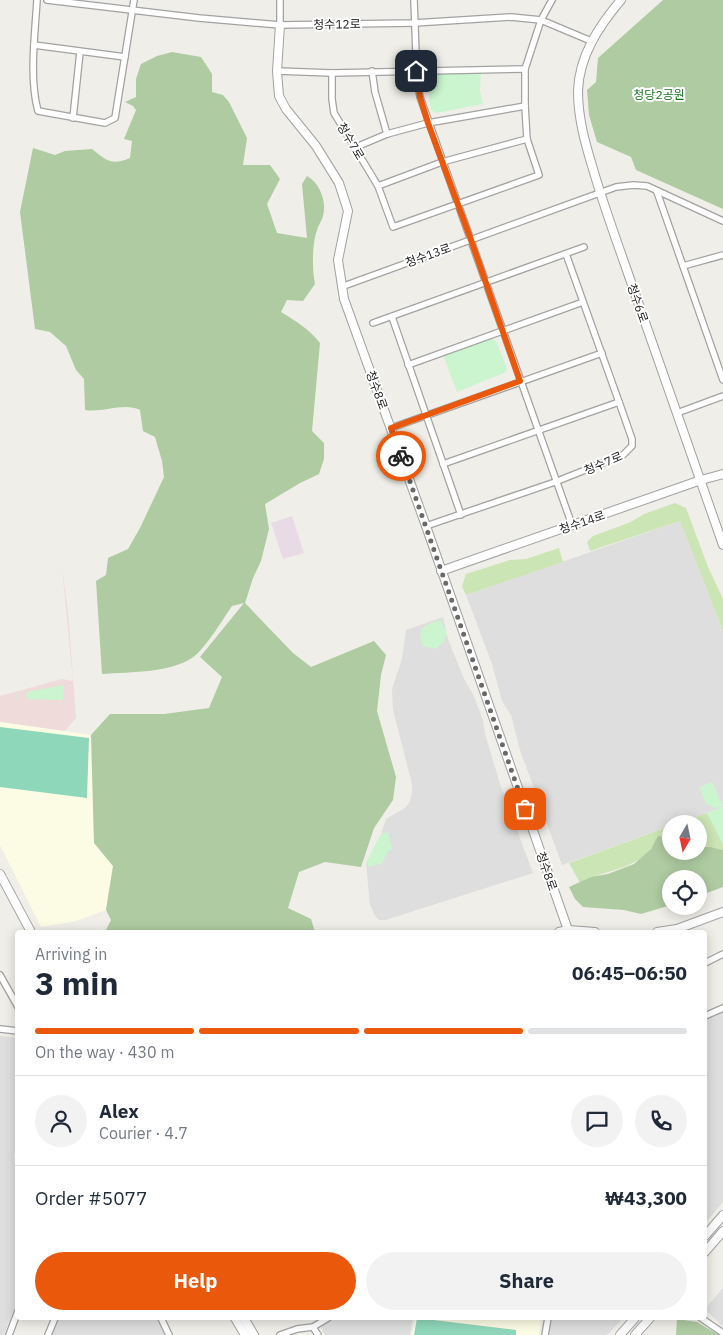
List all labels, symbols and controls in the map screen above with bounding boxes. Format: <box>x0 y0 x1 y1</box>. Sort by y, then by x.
street label: 청수12로 <box>313 16 361 32</box>
pin <box>395 50 437 92</box>
icon: home <box>402 57 430 85</box>
park label: 청당2공원 <box>633 87 685 102</box>
street label: 청수7로 <box>334 120 368 162</box>
street label: 청수13로 <box>403 240 453 270</box>
street label: 청수6로 <box>624 281 652 325</box>
street label: 청수8로 <box>363 368 391 412</box>
courier <box>376 431 426 481</box>
icon: bike <box>387 442 415 470</box>
street label: 청수7로 <box>582 448 624 478</box>
street label: 청수14로 <box>557 507 607 537</box>
pin <box>504 788 546 830</box>
icon: bag <box>511 795 539 823</box>
north arrow <box>662 815 708 860</box>
map controls <box>662 815 707 915</box>
street label: 청수8로 <box>533 849 561 893</box>
button: locate <box>662 870 707 915</box>
text: Arriving in <box>35 944 107 964</box>
text: 06:45–06:50 <box>572 961 687 985</box>
text: 3 min <box>35 962 119 1004</box>
text: On the way · 430 m <box>35 1042 174 1062</box>
button: person <box>35 1095 87 1147</box>
button: chat <box>571 1095 623 1147</box>
button: phone <box>635 1095 687 1147</box>
text: Alex <box>99 1099 139 1123</box>
text: Courier · 4.7 <box>99 1123 188 1143</box>
text: Order #5077 <box>35 1186 147 1210</box>
text: ₩43,300 <box>605 1186 687 1210</box>
button: Help <box>35 1252 356 1310</box>
button: Share <box>366 1252 687 1310</box>

